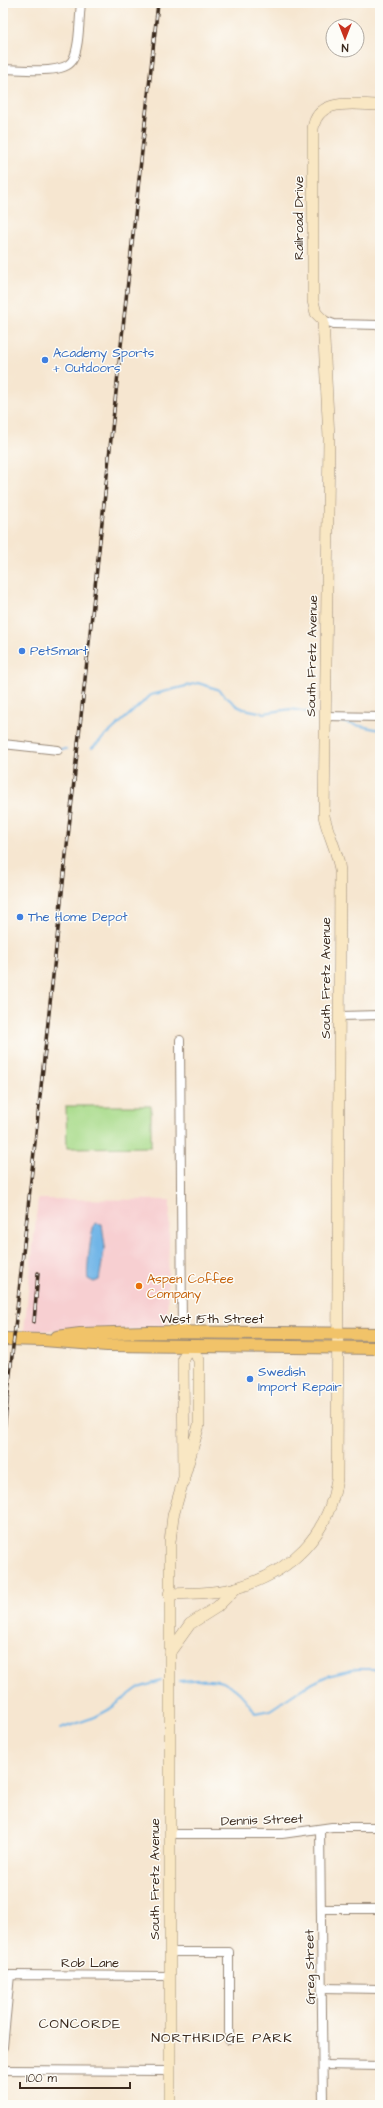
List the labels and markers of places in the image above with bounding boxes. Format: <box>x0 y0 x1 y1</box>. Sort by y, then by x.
place label: Academy Sports + Outdoors <box>53 344 155 377</box>
marker: Academy Sports + Outdoors <box>40 355 50 365</box>
place label: PetSmart <box>30 642 89 660</box>
marker: PetSmart <box>17 646 27 656</box>
place label: The Home Depot <box>28 908 128 926</box>
marker: The Home Depot <box>15 912 25 922</box>
place label: Aspen Coffee Company <box>147 1270 234 1304</box>
marker: Aspen Coffee Company <box>134 1281 144 1291</box>
place label: Swedish Import Repair <box>258 1363 342 1396</box>
marker: Swedish Import Repair <box>245 1374 255 1384</box>

